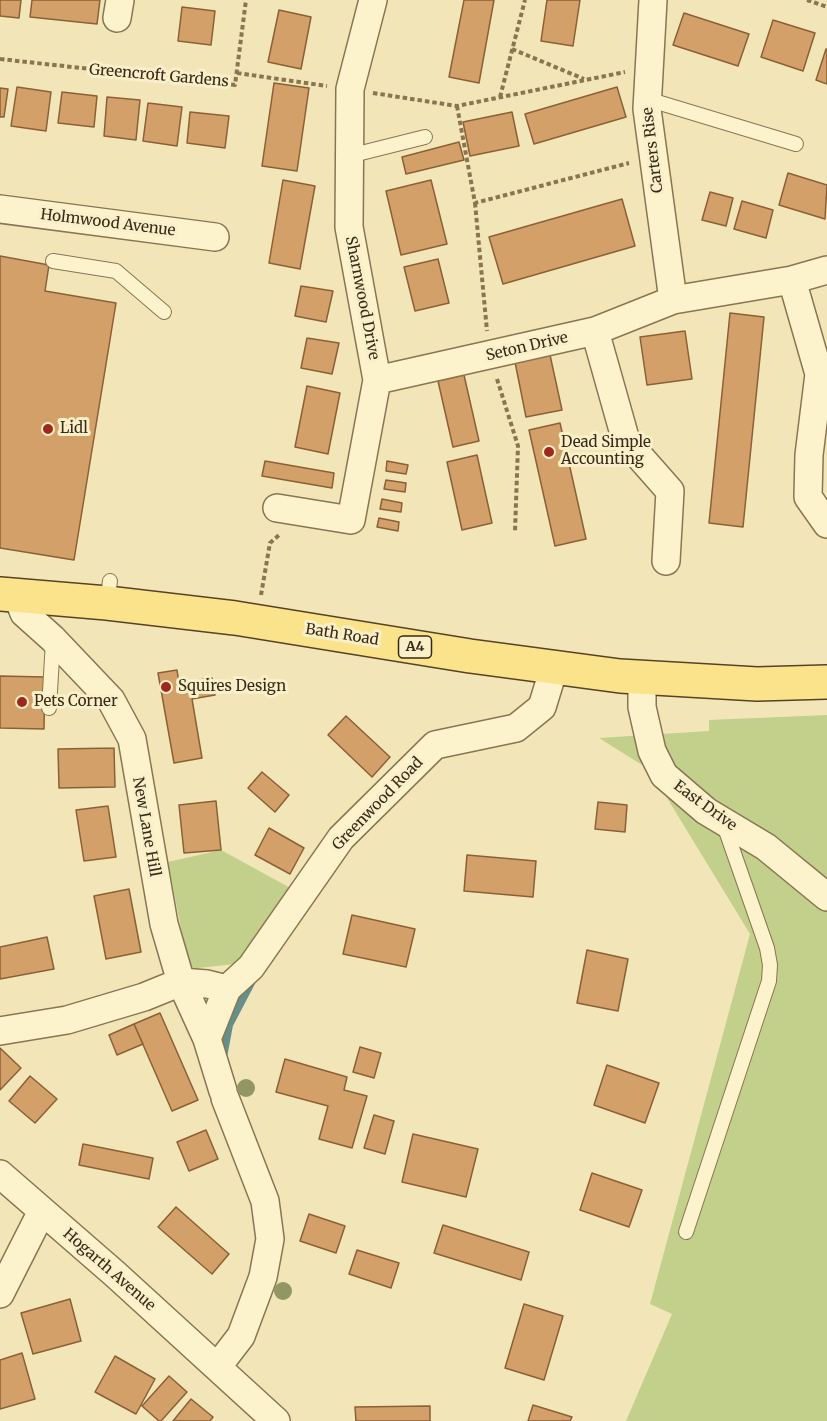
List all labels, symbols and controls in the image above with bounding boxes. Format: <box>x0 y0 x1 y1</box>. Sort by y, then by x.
street label: Greencroft Gardens <box>88 61 230 91</box>
street label: Carters Rise <box>639 106 667 194</box>
street label: Holmwood Avenue <box>40 206 176 240</box>
street label: Sharnwood Drive <box>341 235 383 361</box>
street label: Seton Drive <box>484 329 570 365</box>
place label: Lidl <box>60 420 88 438</box>
marker: Lidl <box>41 422 55 436</box>
place label: Dead Simple Accounting <box>561 434 651 469</box>
marker: Dead Simple Accounting <box>542 445 556 459</box>
street label: Bath Road <box>304 620 380 650</box>
road number: A4 <box>398 636 432 658</box>
place label: Squires Design <box>178 678 286 696</box>
marker: Squires Design <box>159 680 173 694</box>
place label: Pets Corner <box>34 693 118 711</box>
marker: Pets Corner <box>15 695 29 709</box>
street label: Greenwood Road <box>329 754 427 854</box>
street label: New Lane Hill <box>128 776 164 878</box>
street label: East Drive <box>670 777 740 835</box>
street label: Hogarth Avenue <box>59 1225 159 1315</box>

